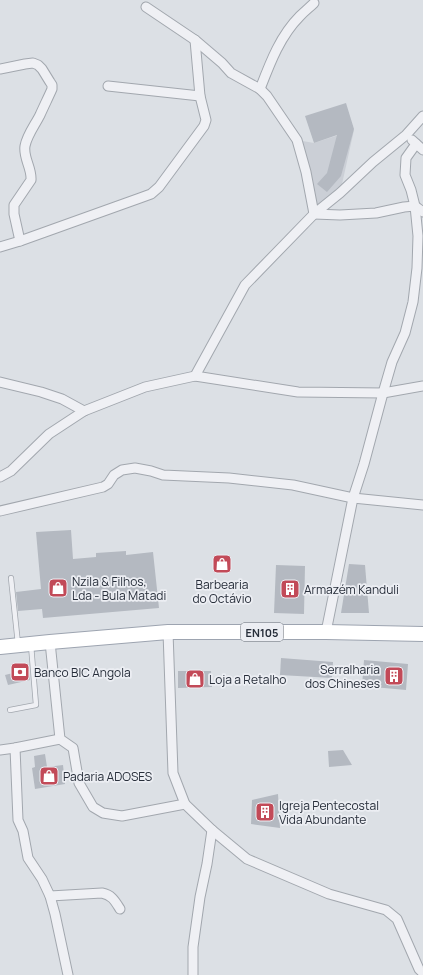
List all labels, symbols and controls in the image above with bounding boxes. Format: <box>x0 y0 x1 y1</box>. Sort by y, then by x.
shop icon: Barbearia do Octávio <box>211 553 233 575</box>
place label: Nzila & Filhos, Lda - Bula Matadi <box>72 573 166 604</box>
place label: Barbearia do Octávio <box>192 576 252 607</box>
shop icon: Nzila & Filhos, Lda - Bula Matadi <box>47 577 69 599</box>
building icon: Armazém Kanduli <box>279 578 301 600</box>
place label: Armazém Kanduli <box>304 581 399 598</box>
road number: EN105 <box>241 623 283 641</box>
bank icon: Banco BIC Angola <box>9 661 31 683</box>
place label: Serralharia dos Chineses <box>305 661 380 692</box>
place label: Banco BIC Angola <box>34 664 131 681</box>
building icon: Serralharia dos Chineses <box>383 665 405 687</box>
shop icon: Loja a Retalho <box>184 668 206 690</box>
place label: Loja a Retalho <box>209 671 286 688</box>
shop icon: Padaria ADOSES <box>38 765 60 787</box>
place label: Padaria ADOSES <box>63 768 152 785</box>
place label: Igreja Pentecostal Vida Abundante <box>279 797 379 828</box>
building icon: Igreja Pentecostal Vida Abundante <box>254 801 276 823</box>

